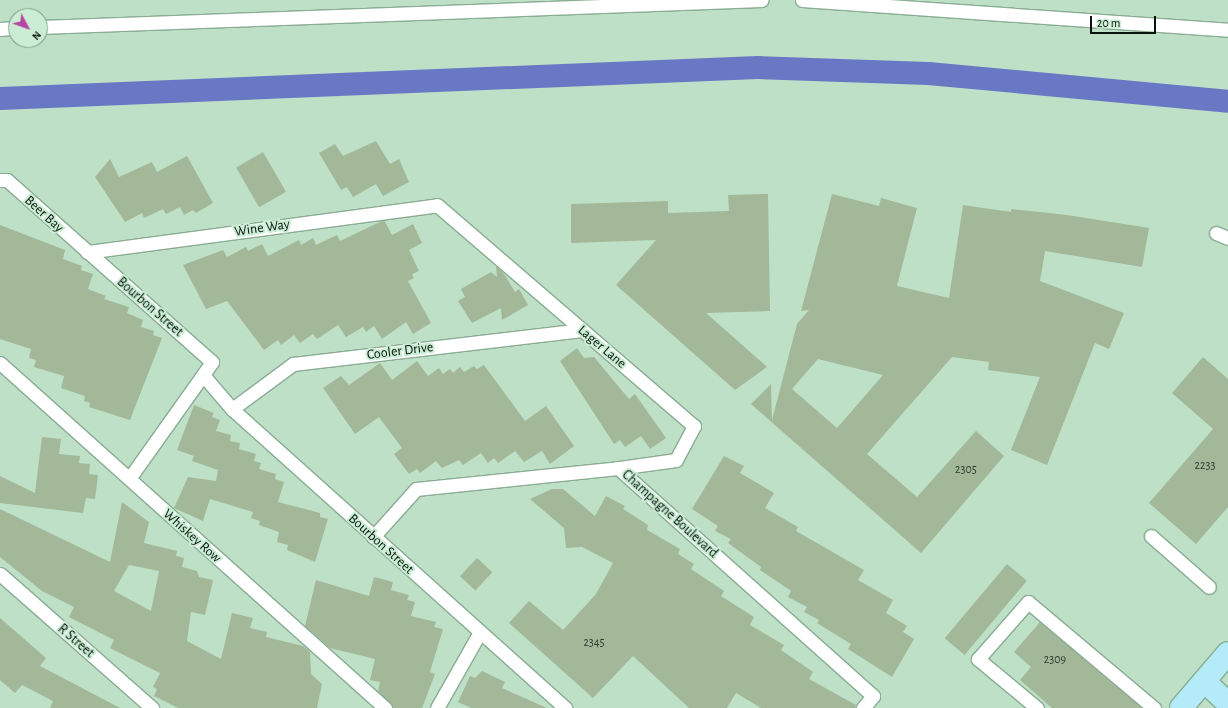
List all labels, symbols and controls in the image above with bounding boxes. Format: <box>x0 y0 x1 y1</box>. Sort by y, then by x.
north arrow <box>8 8 48 48</box>
scale bar <box>1092 8 1158 34</box>
text: 20 m <box>1097 17 1120 29</box>
text: N <box>30 29 43 42</box>
street label: Beer Bay <box>21 192 67 236</box>
street label: Wine Way <box>233 216 291 240</box>
street label: Bourbon Street <box>113 274 187 340</box>
street label: Lager Lane <box>574 322 630 372</box>
street label: Cooler Drive <box>366 339 434 363</box>
house number: 2233 <box>1195 459 1215 473</box>
house number: 2305 <box>955 463 977 477</box>
street label: Champagne Boulevard <box>618 466 722 562</box>
street label: Whiskey Row <box>159 506 225 566</box>
street label: Bourbon Street <box>345 510 417 578</box>
street label: R Street <box>54 621 98 661</box>
house number: 2345 <box>583 636 605 650</box>
house number: 2309 <box>1044 653 1066 667</box>

